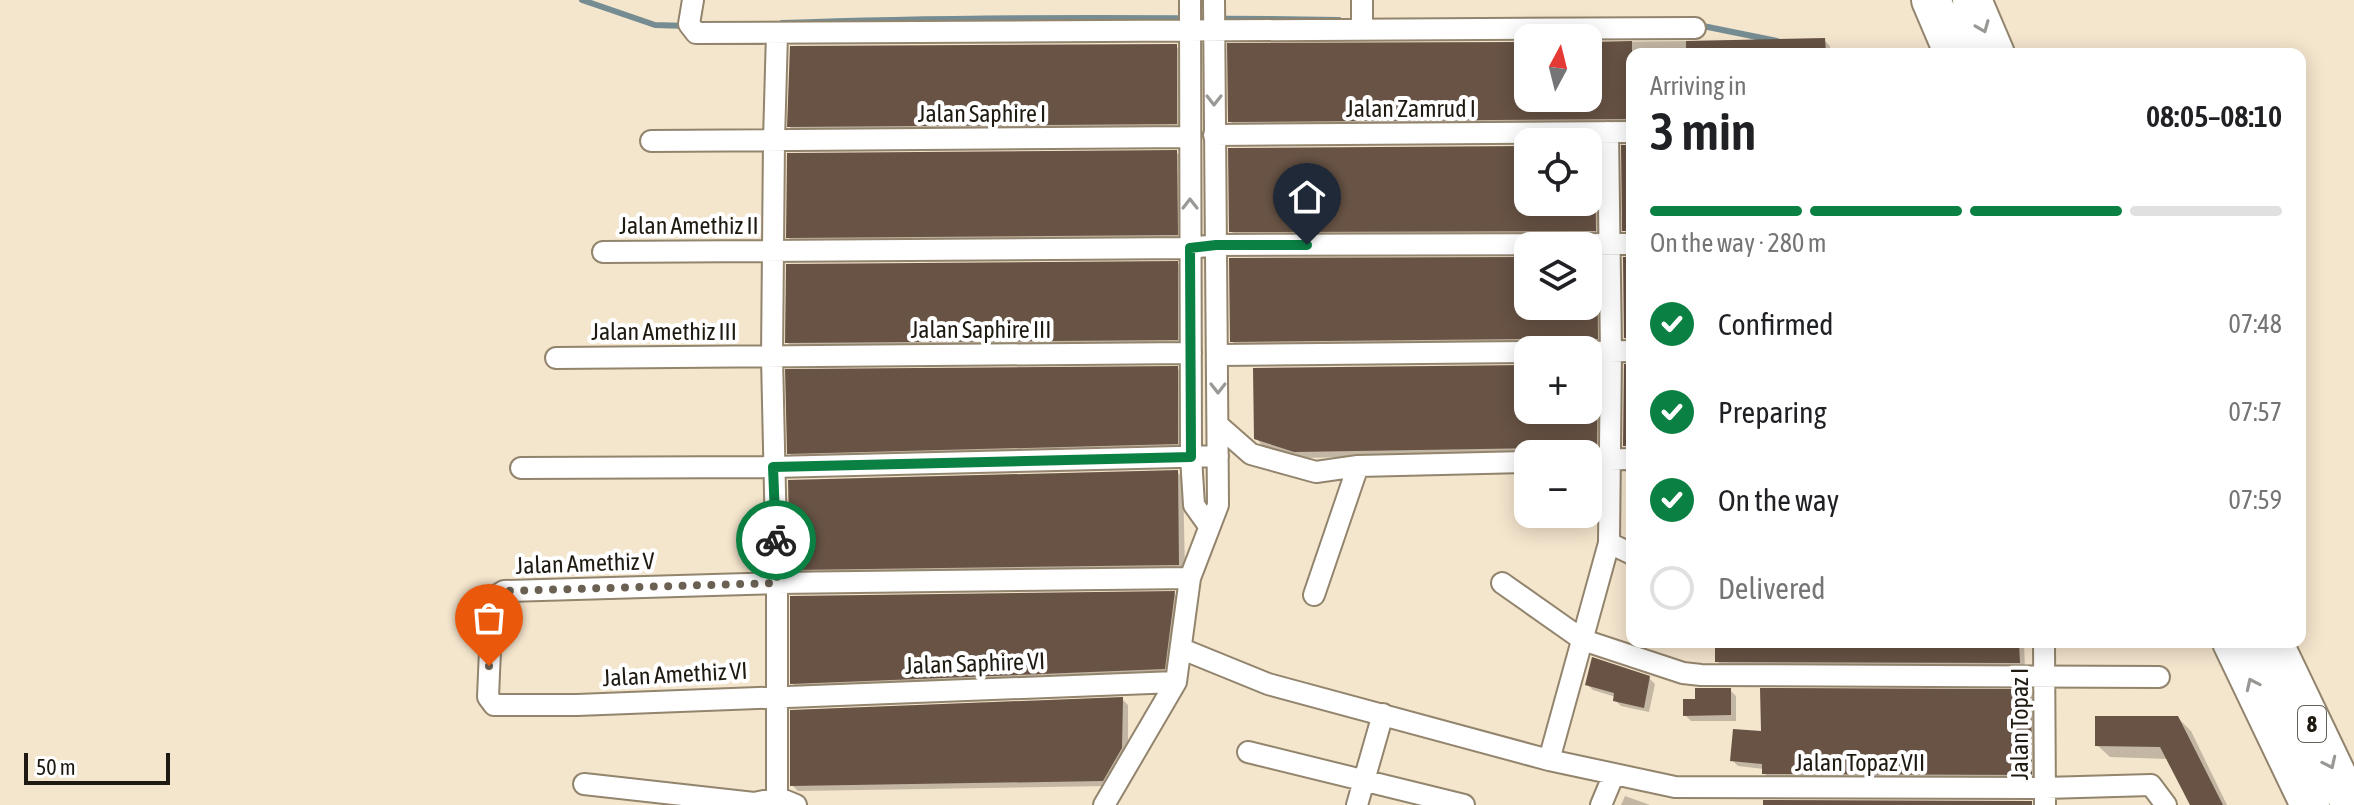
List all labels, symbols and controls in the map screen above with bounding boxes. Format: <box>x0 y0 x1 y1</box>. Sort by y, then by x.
one-way arrow <box>1973 19 1990 33</box>
north arrow <box>1514 24 1602 112</box>
map controls <box>1514 24 1602 528</box>
text: Arriving in <box>1650 71 1747 101</box>
one-way arrow <box>1205 94 1223 107</box>
street label: Jalan Zamrud I <box>1346 95 1476 122</box>
text: 08:05–08:10 <box>2146 99 2282 133</box>
street label: Jalan Saphire I <box>918 100 1046 127</box>
text: 3 min <box>1650 101 1756 161</box>
button: locate <box>1514 128 1602 216</box>
pin <box>1273 163 1341 245</box>
icon: home <box>1285 175 1329 219</box>
one-way arrow <box>1181 197 1199 210</box>
street label: Jalan Amethiz II <box>619 212 759 239</box>
text: On the way · 280 m <box>1650 228 1827 258</box>
button: layers <box>1514 232 1602 320</box>
icon: check <box>1650 302 1694 346</box>
text: Confirmed <box>1718 307 1833 341</box>
text: 07:48 <box>2228 309 2282 339</box>
street label: Jalan Saphire III <box>911 316 1051 343</box>
street label: Jalan Amethiz III <box>591 318 737 345</box>
button: + <box>1514 336 1602 424</box>
one-way arrow <box>1209 382 1227 395</box>
icon: check <box>1650 390 1694 434</box>
text: Preparing <box>1718 395 1827 429</box>
text: 07:57 <box>2228 397 2282 427</box>
button: − <box>1514 440 1602 528</box>
icon: check <box>1650 478 1694 522</box>
text: On the way <box>1718 483 1839 517</box>
text: 07:59 <box>2228 485 2282 515</box>
courier <box>736 500 816 580</box>
icon: bike <box>754 518 798 562</box>
street label: Jalan Amethiz V <box>515 547 655 579</box>
text: Delivered <box>1718 571 1826 605</box>
pin <box>455 584 523 666</box>
icon: bag <box>467 596 511 640</box>
street label: Jalan Saphire VI <box>904 647 1046 679</box>
street label: Jalan Amethiz VI <box>602 657 748 691</box>
street label: Jalan Topaz I <box>2006 668 2033 780</box>
one-way arrow <box>2246 678 2262 692</box>
road number: 8 <box>2298 706 2326 742</box>
scale bar <box>24 749 170 785</box>
street label: Jalan Topaz VII <box>1795 749 1925 776</box>
text: 50 m <box>36 754 76 780</box>
one-way arrow <box>2320 755 2336 769</box>

